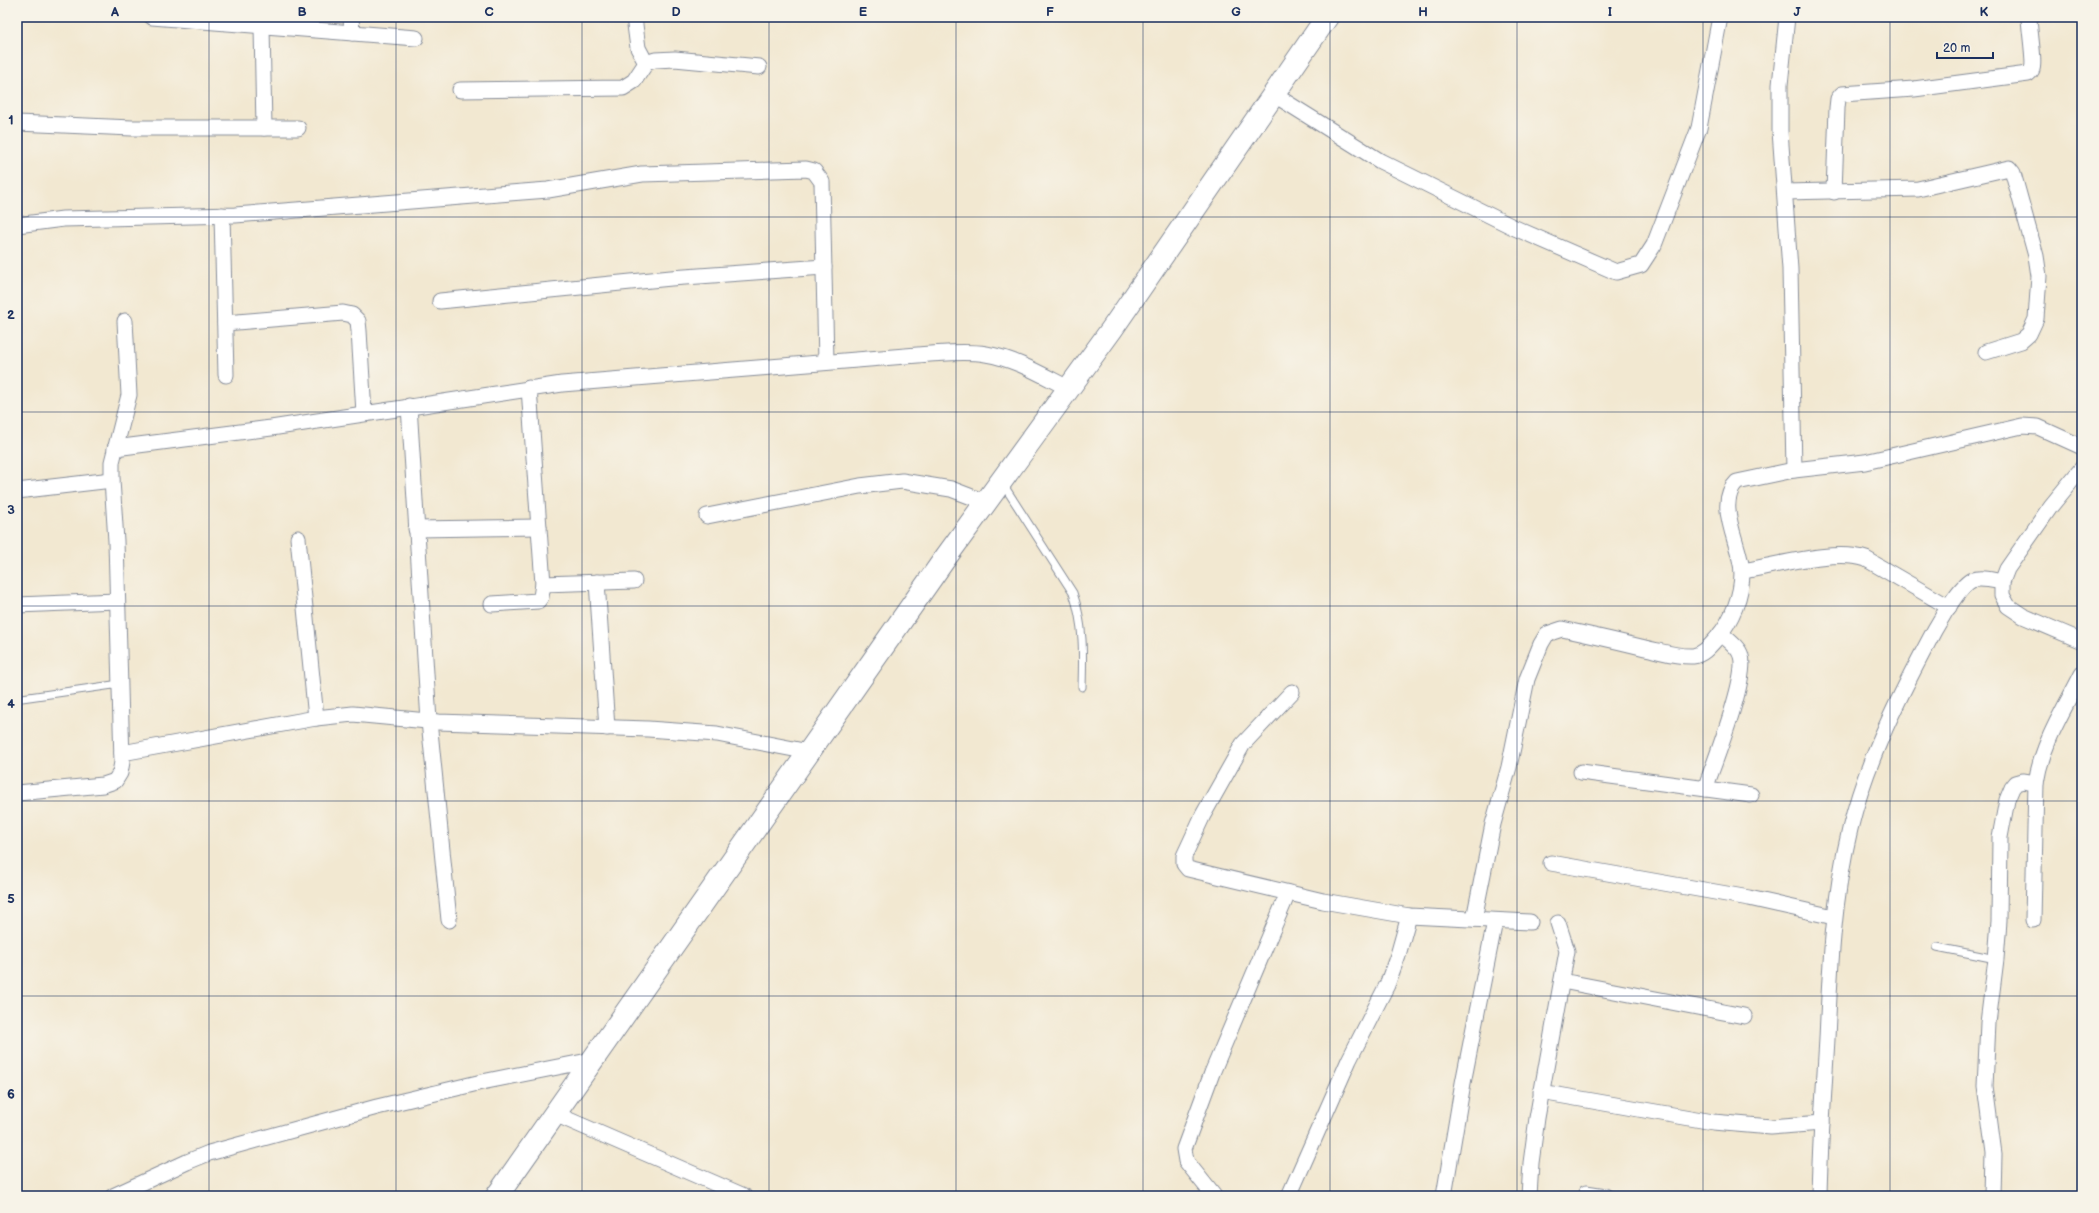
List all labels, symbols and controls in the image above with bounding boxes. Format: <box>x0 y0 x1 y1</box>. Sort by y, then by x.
text: A <box>110 4 119 20</box>
text: B <box>297 4 307 20</box>
text: C <box>484 4 494 20</box>
text: D <box>671 4 681 20</box>
text: E <box>859 4 868 20</box>
text: F <box>1046 4 1054 20</box>
text: G <box>1231 4 1241 20</box>
text: H <box>1418 4 1428 20</box>
text: I <box>1608 4 1612 20</box>
text: J <box>1793 4 1801 20</box>
text: K <box>1980 4 1989 20</box>
scale bar <box>1937 34 1993 60</box>
text: 20 m <box>1943 41 1970 56</box>
text: 1 <box>8 112 14 128</box>
text: 2 <box>7 307 15 323</box>
text: 3 <box>7 502 15 518</box>
text: 4 <box>7 696 15 712</box>
text: 5 <box>7 891 15 907</box>
text: 6 <box>7 1086 15 1102</box>

